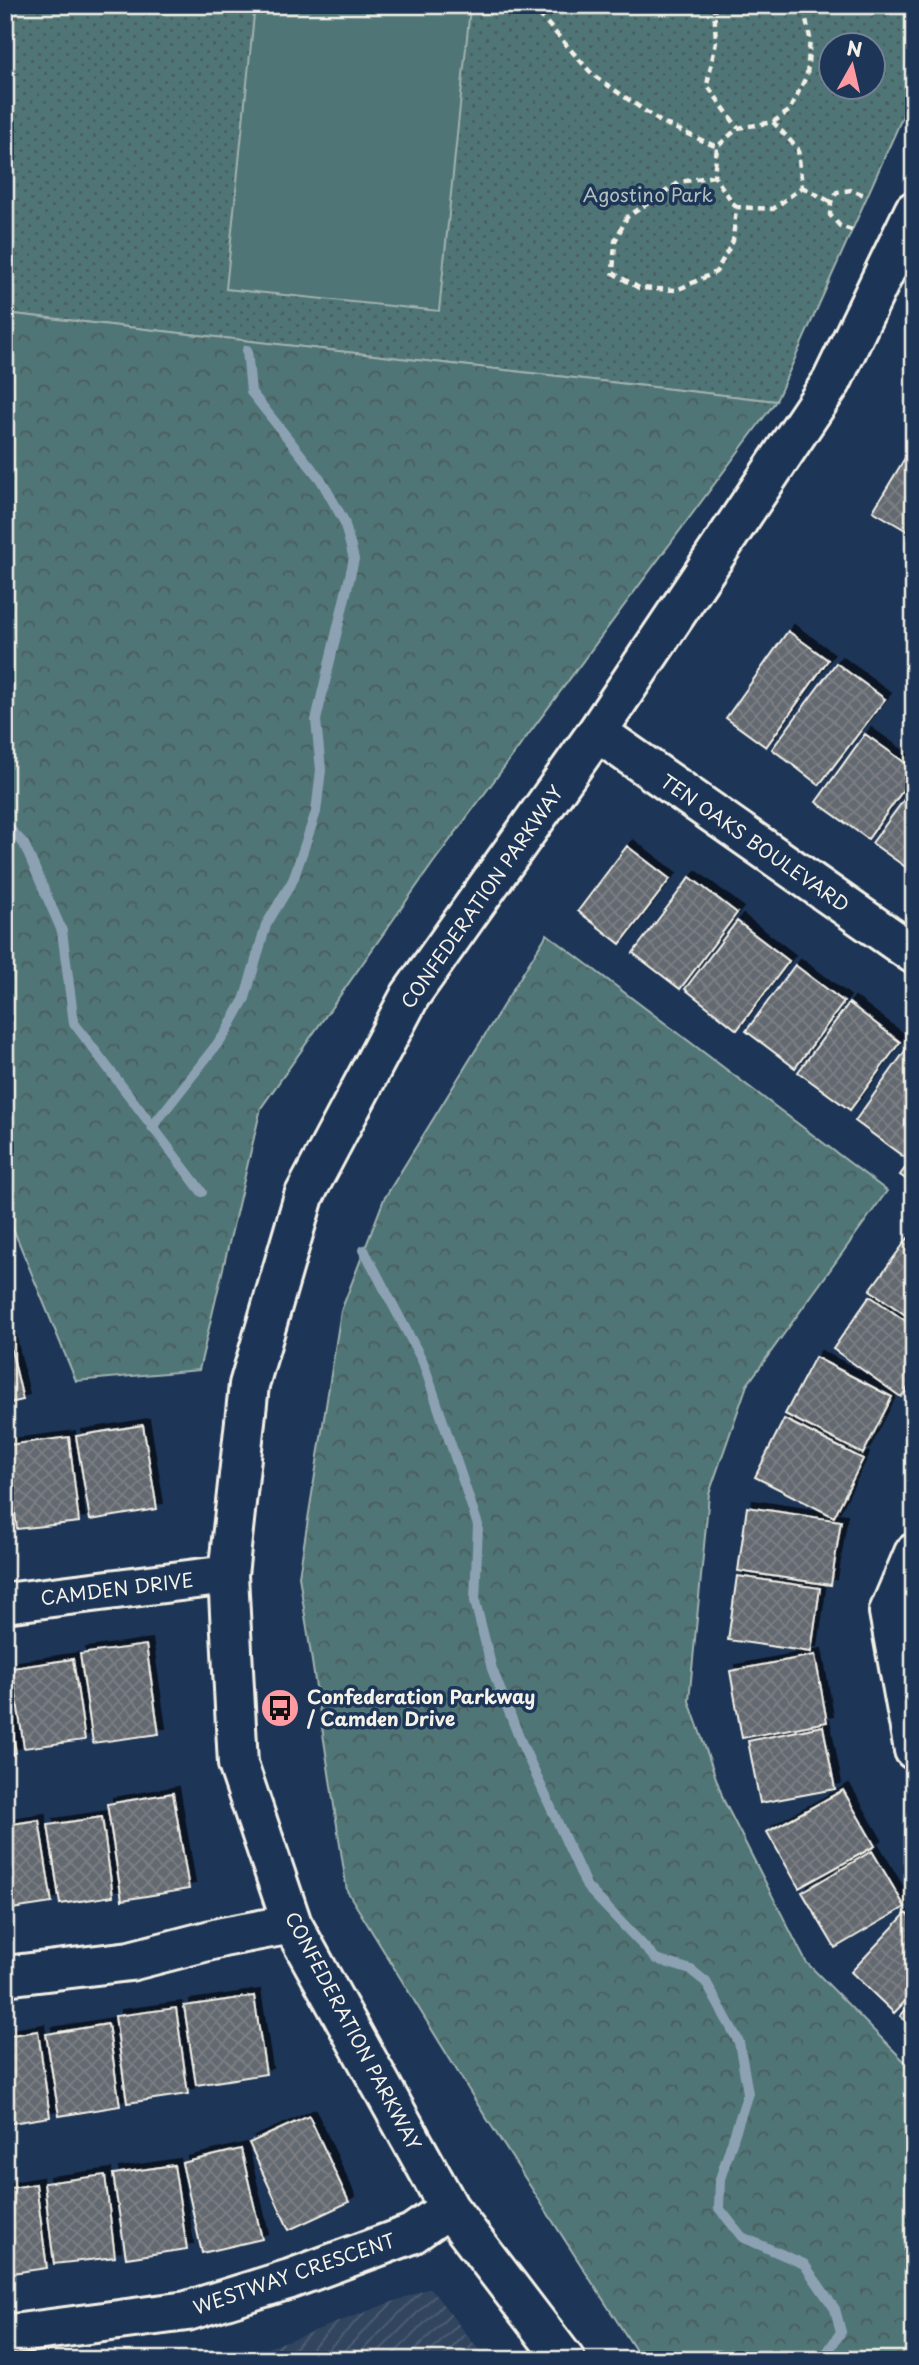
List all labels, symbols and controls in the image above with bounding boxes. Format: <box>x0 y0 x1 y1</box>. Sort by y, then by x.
north arrow <box>818 32 888 102</box>
text: N <box>845 33 864 63</box>
park label: Agostino Park <box>583 180 714 208</box>
street label: TEN OAKS BOULEVARD <box>656 766 855 918</box>
street label: CONFEDERATION PARKWAY <box>393 779 569 1014</box>
street label: CAMDEN DRIVE <box>39 1565 195 1611</box>
place label: Confederation Parkway / Camden Drive <box>306 1682 535 1732</box>
bus stop icon: Confederation Parkway / Camden Drive <box>259 1687 301 1729</box>
street label: CONFEDERATION PARKWAY <box>279 1906 429 2155</box>
street label: WESTWAY CRESCENT <box>189 2225 399 2321</box>

